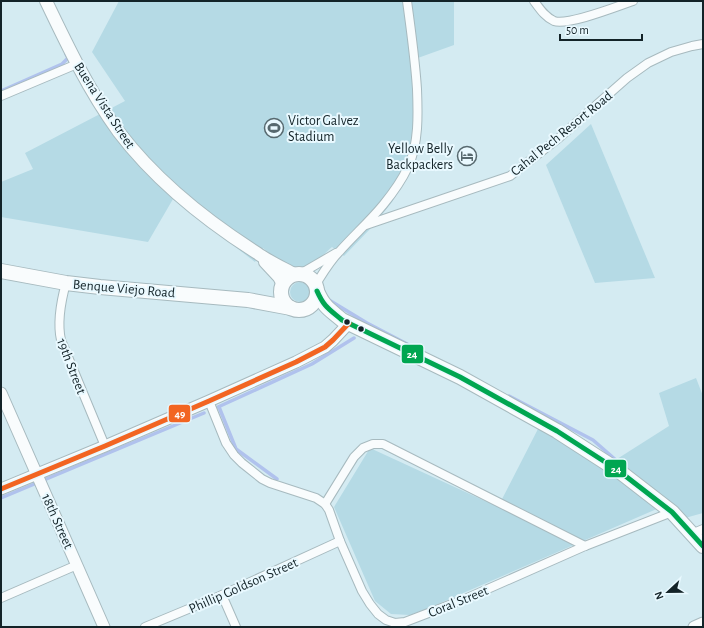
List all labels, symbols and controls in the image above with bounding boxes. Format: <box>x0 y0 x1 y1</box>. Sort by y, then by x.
scale bar <box>560 16 642 42</box>
text: 50 m <box>566 24 589 36</box>
street label: Buena Vista Street <box>71 60 137 152</box>
street label: Cahal Pech Resort Road <box>508 89 615 179</box>
place label: Victor Galvez Stadium <box>288 114 359 144</box>
sports icon: Victor Galvez Stadium <box>263 117 285 139</box>
place label: Yellow Belly Backpackers <box>386 142 453 172</box>
hotel icon: Yellow Belly Backpackers <box>456 145 478 167</box>
street label: Benque Viejo Road <box>72 278 176 300</box>
unlabelled marker <box>342 317 352 327</box>
unlabelled marker <box>356 324 366 334</box>
street label: 19th Street <box>54 337 88 397</box>
line badge: 24 <box>401 344 424 364</box>
text: 24 <box>407 349 418 360</box>
line badge: 49 <box>168 404 191 423</box>
text: 49 <box>175 409 185 420</box>
line badge: 24 <box>604 459 627 478</box>
text: 24 <box>611 464 622 475</box>
street label: 18th Street <box>39 492 76 551</box>
street label: Phillip Goldson Street <box>187 555 301 616</box>
north arrow <box>648 572 688 612</box>
street label: Coral Street <box>426 583 491 620</box>
text: N <box>653 590 666 601</box>

